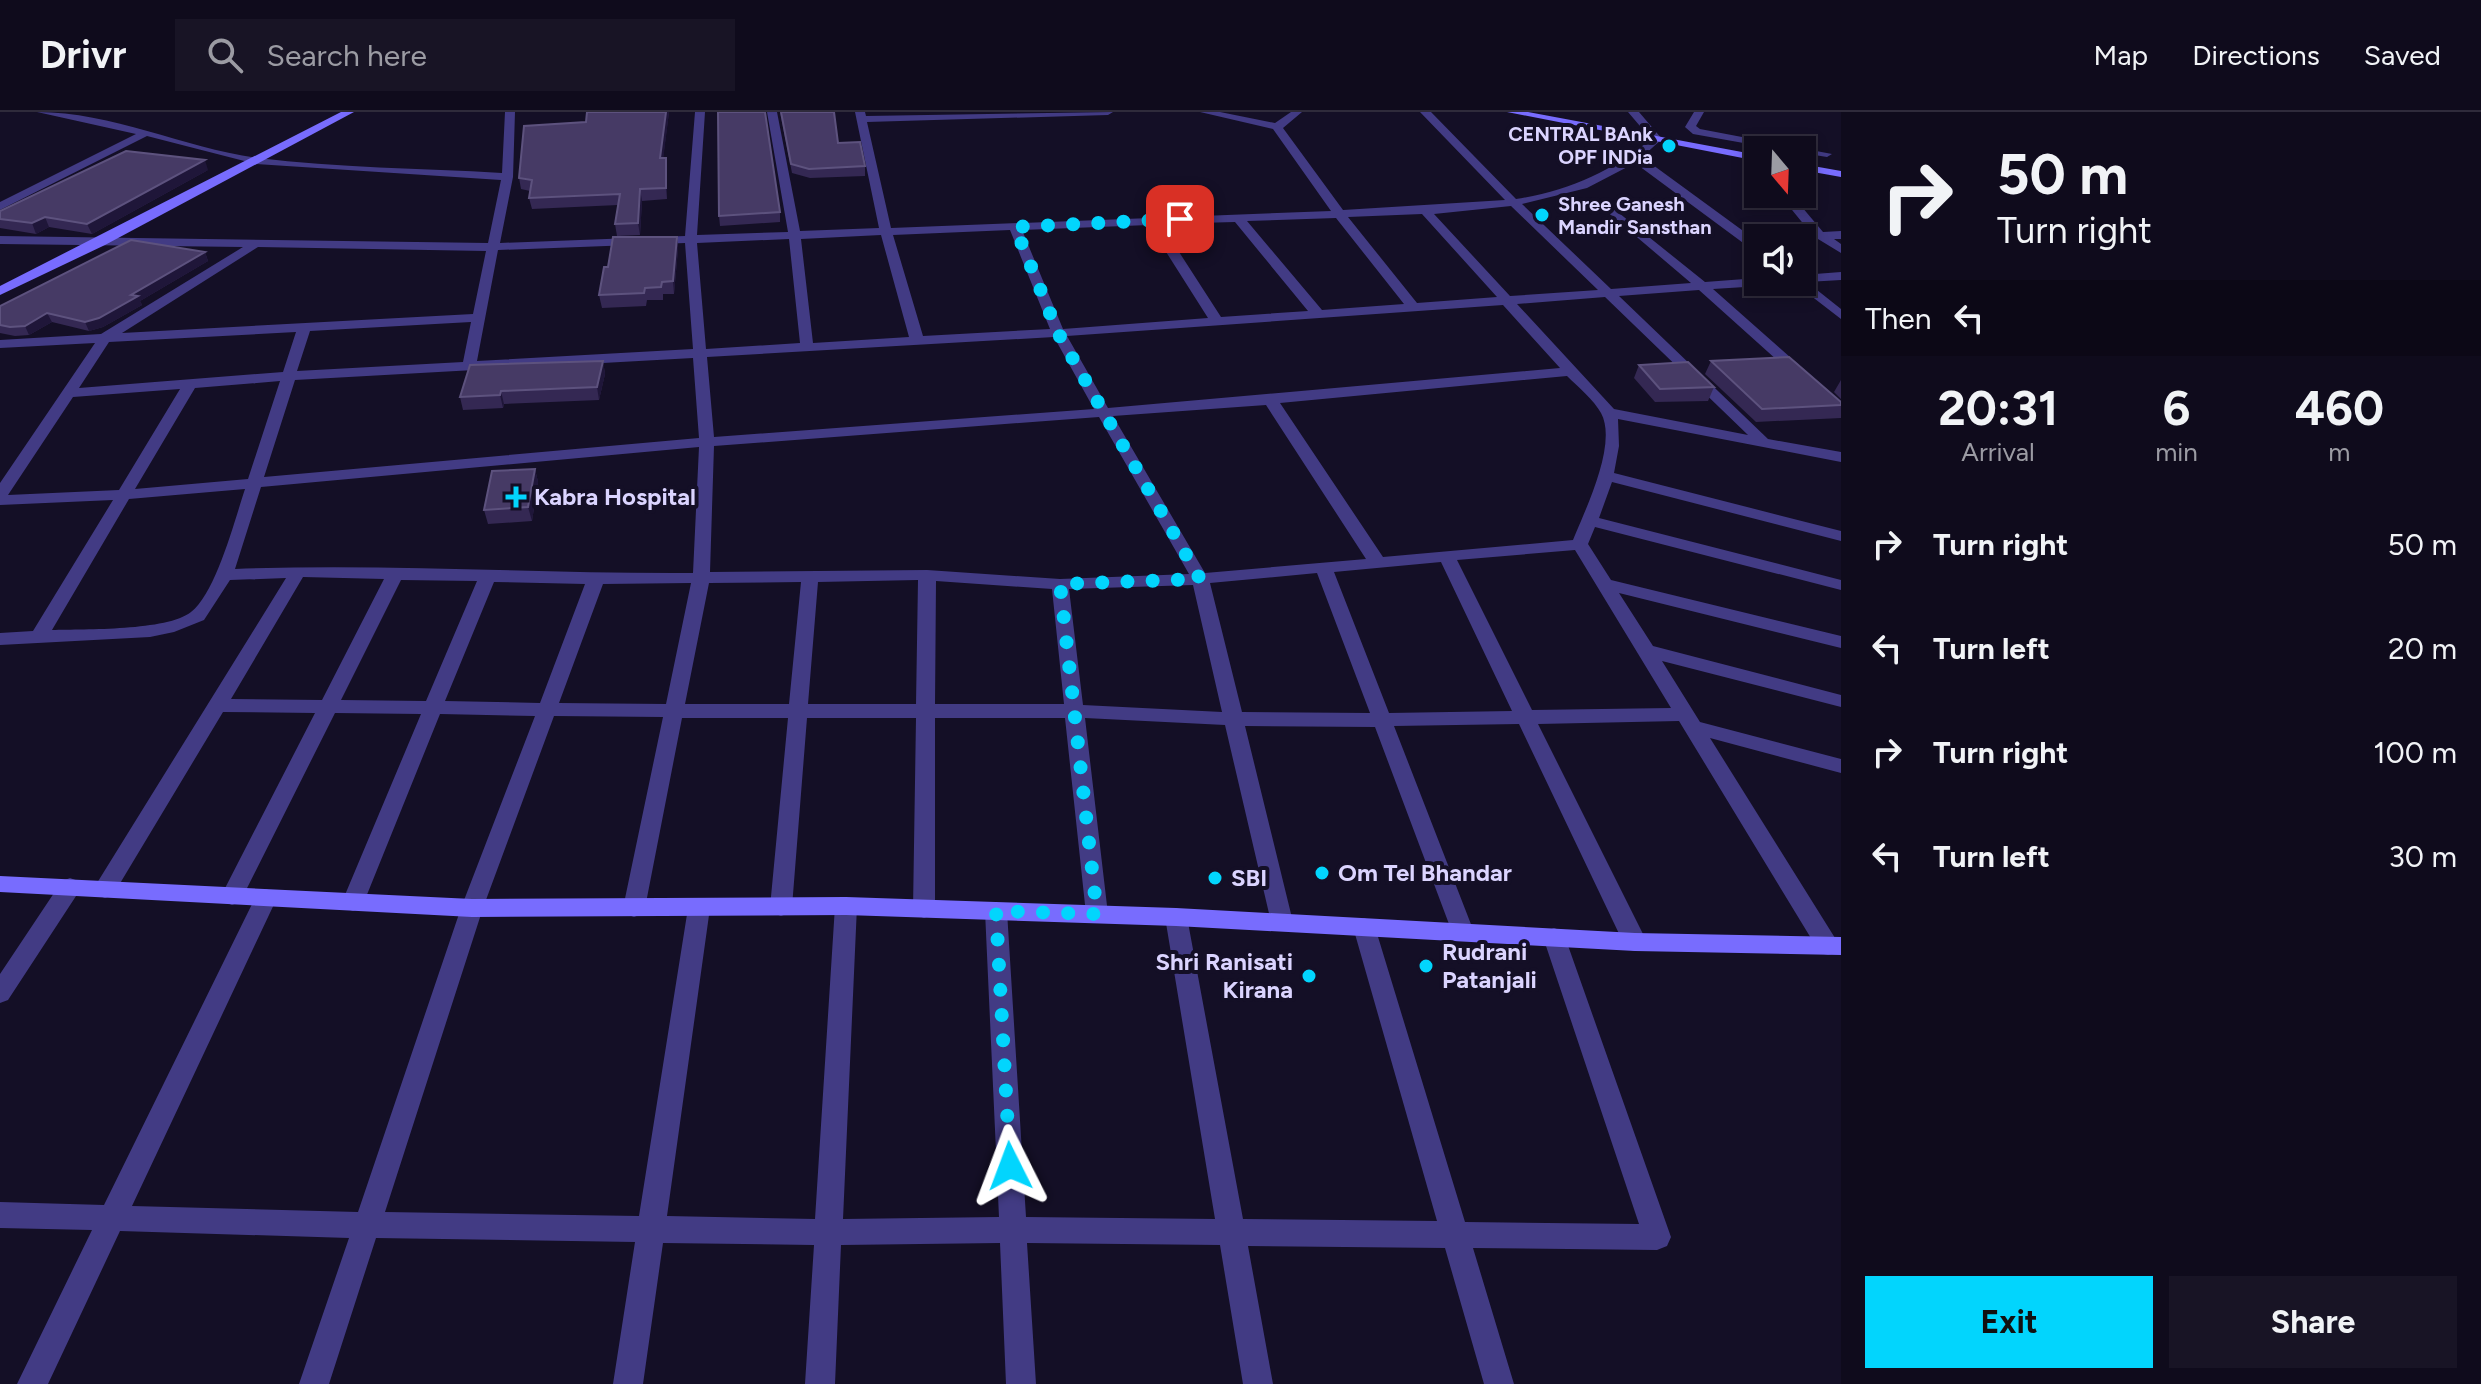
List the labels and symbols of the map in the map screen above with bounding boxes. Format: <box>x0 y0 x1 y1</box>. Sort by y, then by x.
place label: CENTRAL BAnk OPF INDia <box>1508 122 1653 169</box>
north arrow <box>1744 136 1816 208</box>
marker: CENTRAL BAnk OPF INDia <box>1660 137 1678 155</box>
pin <box>1146 185 1214 253</box>
place label: Shree Ganesh Mandir Sansthan <box>1558 192 1712 239</box>
marker: Shree Ganesh Mandir Sansthan <box>1533 206 1551 224</box>
place label: Kabra Hospital <box>534 482 696 511</box>
marker: Kabra Hospital <box>505 486 527 508</box>
place label: Om Tel Bhandar <box>1338 858 1512 887</box>
place label: SBI <box>1231 863 1267 892</box>
marker: Om Tel Bhandar <box>1313 864 1331 882</box>
marker: SBI <box>1206 869 1224 887</box>
place label: Rudrani Patanjali <box>1442 937 1537 994</box>
place label: Shri Ranisati Kirana <box>1156 947 1293 1004</box>
marker: Rudrani Patanjali <box>1417 957 1435 975</box>
marker: Shri Ranisati Kirana <box>1300 967 1318 985</box>
position arrow <box>968 1124 1052 1208</box>

